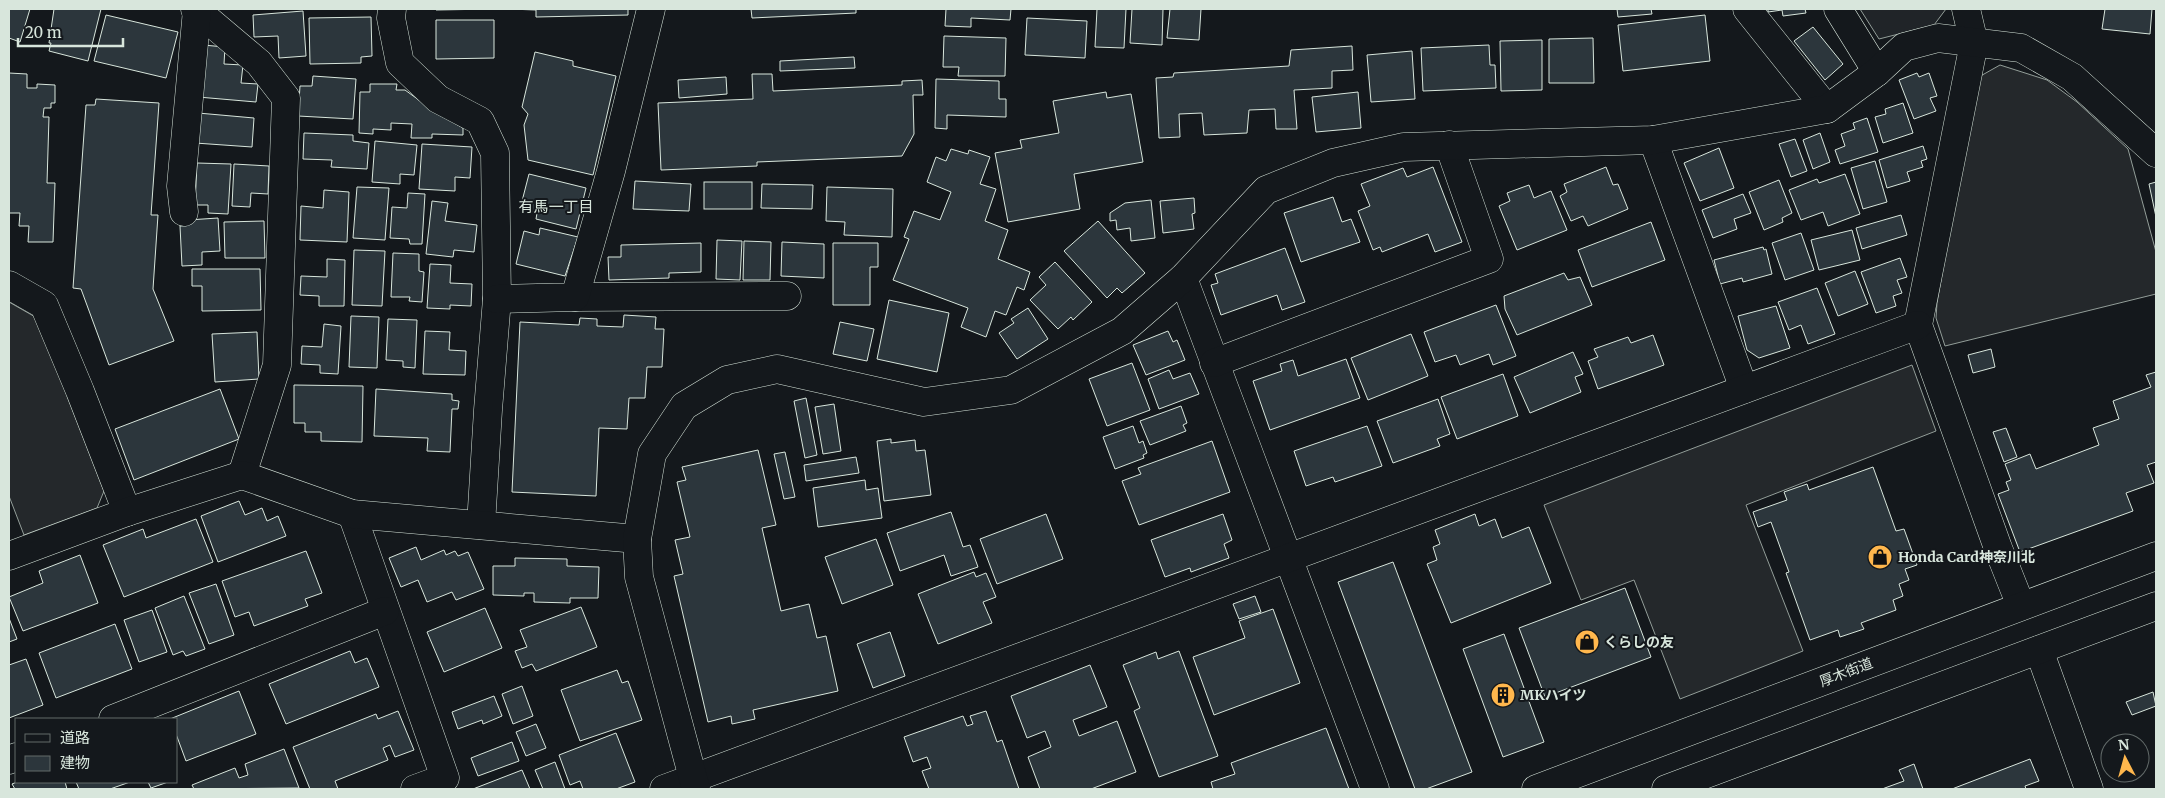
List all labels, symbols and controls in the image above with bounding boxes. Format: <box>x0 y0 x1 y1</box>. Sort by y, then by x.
scale bar <box>18 15 122 47</box>
text: 20 m <box>25 23 62 42</box>
district label: 有馬一丁目 <box>518 197 594 216</box>
shop icon: Honda Card神奈川北 <box>1867 544 1893 570</box>
place label: Honda Card神奈川北 <box>1898 548 2035 566</box>
shop icon: くらしの友 <box>1574 629 1600 655</box>
place label: くらしの友 <box>1604 633 1674 651</box>
street label: 厚木街道 <box>1817 654 1875 690</box>
building icon: MKハイツ <box>1490 682 1516 708</box>
place label: MKハイツ <box>1520 686 1586 704</box>
legend <box>15 718 178 783</box>
text: 道路 <box>60 728 90 747</box>
north arrow <box>2100 733 2150 783</box>
text: N <box>2117 736 2130 755</box>
text: 建物 <box>60 753 90 772</box>

